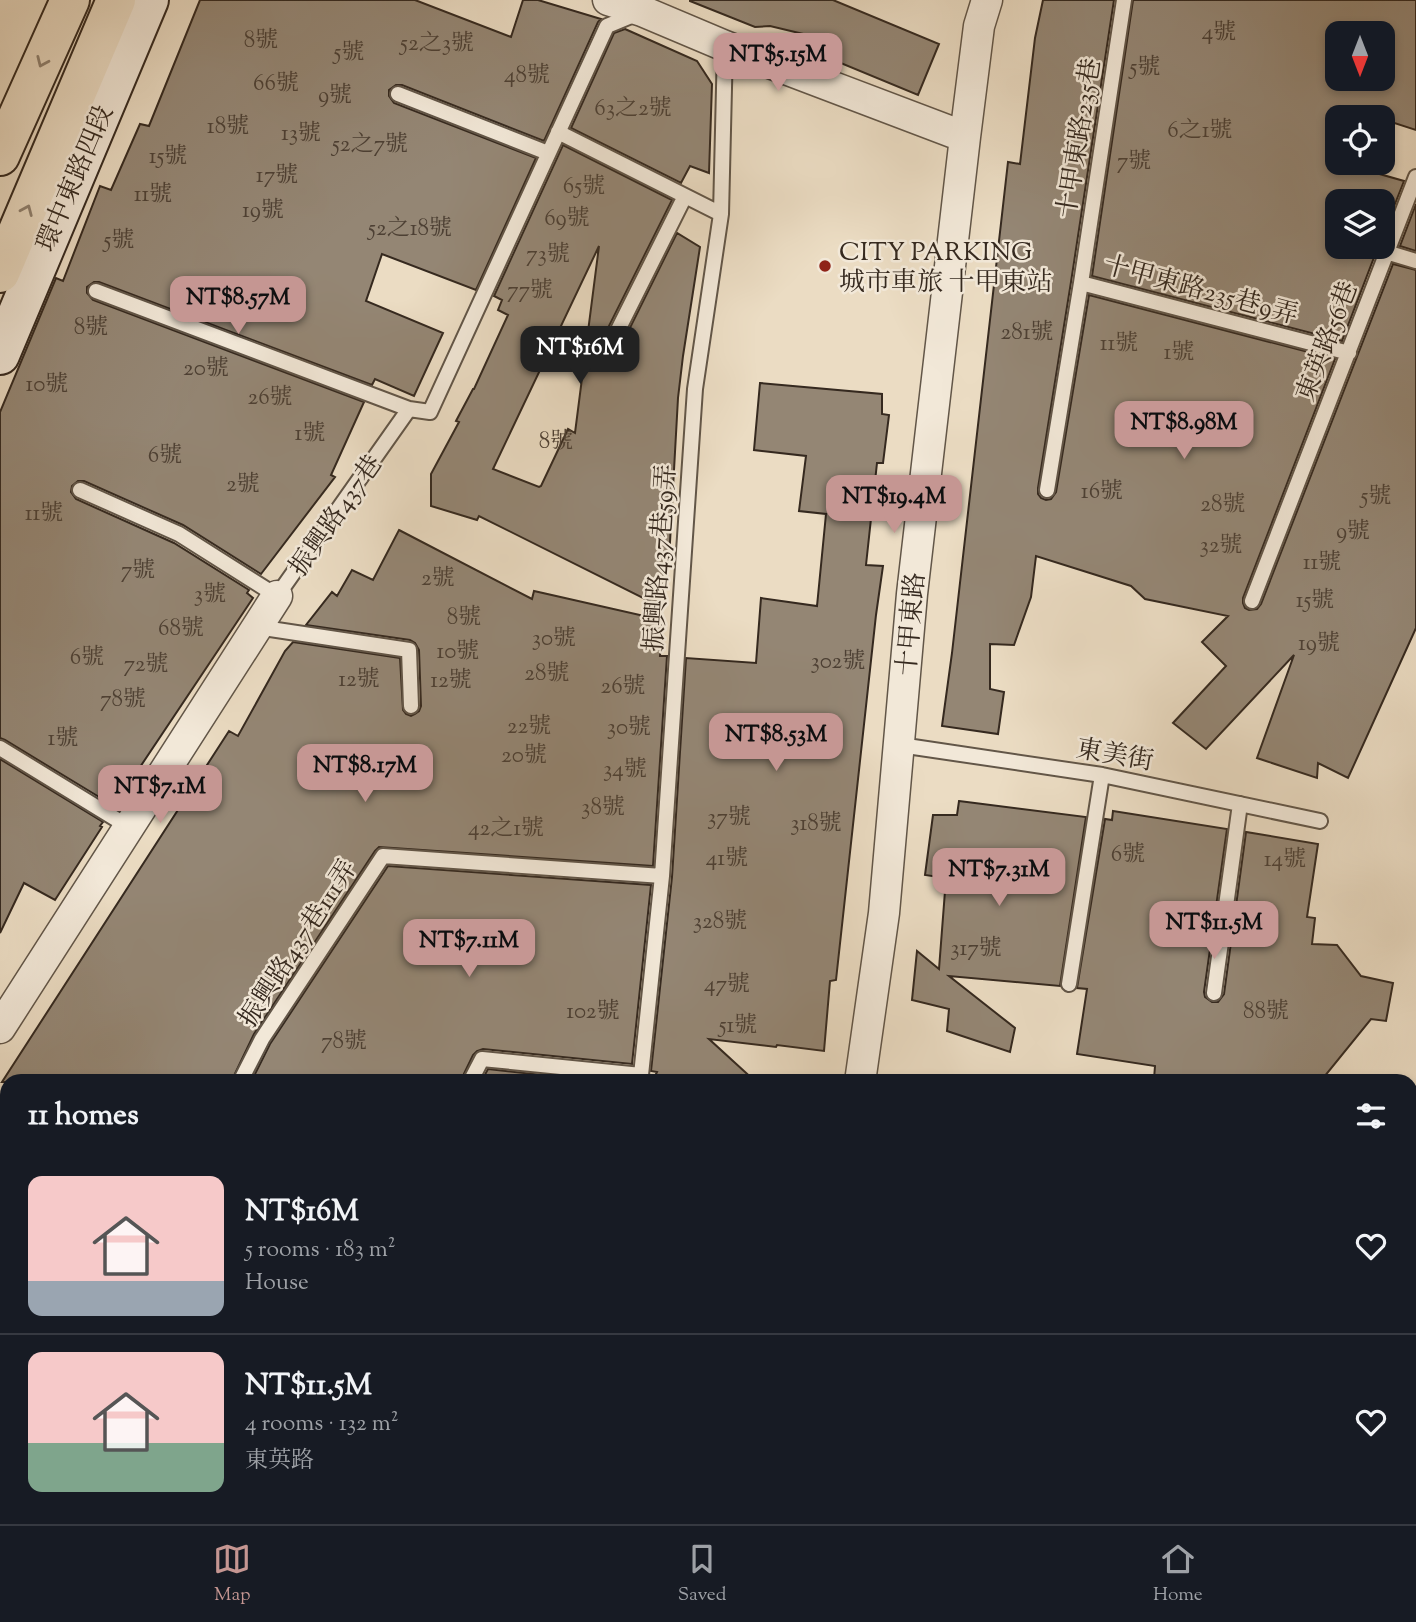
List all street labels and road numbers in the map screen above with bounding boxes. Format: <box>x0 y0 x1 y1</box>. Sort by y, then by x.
street label: 十甲東路235巷 <box>1050 56 1111 221</box>
street label: 環中東路四段 <box>29 100 124 258</box>
street label: 十甲東路235巷9弄 <box>1099 248 1302 335</box>
street label: 東英路56巷 <box>1289 277 1368 407</box>
street label: 振興路437巷 <box>282 448 393 585</box>
street label: 振興路437巷59弄 <box>636 463 687 653</box>
street label: 十甲東路 <box>890 571 935 678</box>
street label: 東美街 <box>1073 731 1156 781</box>
street label: 振興路437巷111弄 <box>231 853 367 1035</box>

